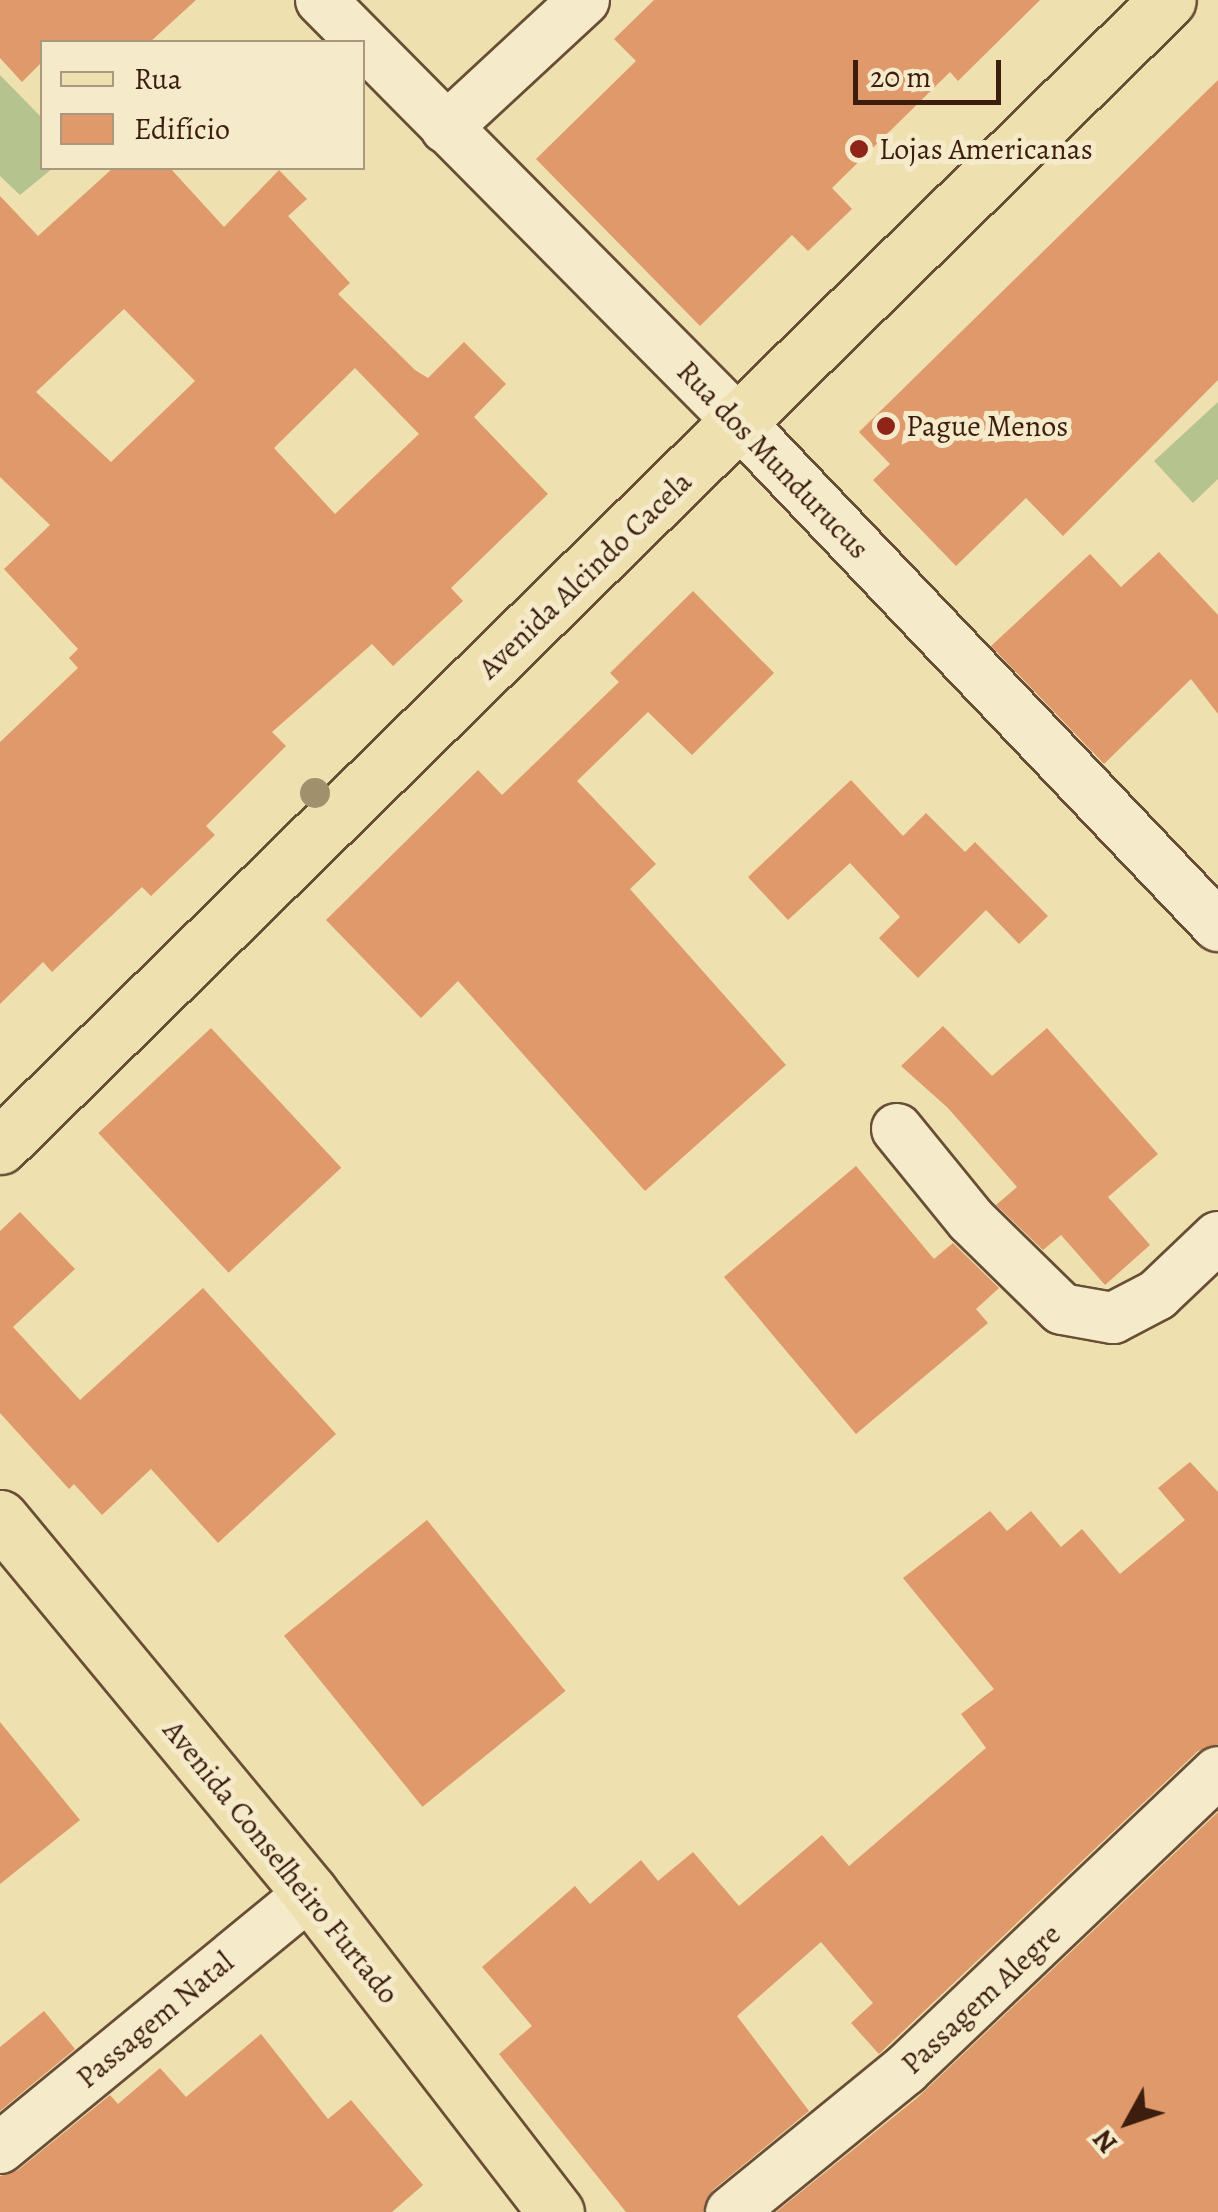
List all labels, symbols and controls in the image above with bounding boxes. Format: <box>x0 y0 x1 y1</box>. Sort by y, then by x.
legend <box>40 40 365 170</box>
scale bar <box>858 40 1006 102</box>
text: 20 m <box>870 57 931 97</box>
text: Rua <box>134 59 182 99</box>
text: Edifício <box>134 109 230 149</box>
place label: Lojas Americanas <box>879 131 1093 167</box>
marker: Lojas Americanas <box>848 138 870 160</box>
street label: Rua dos Mundurucus <box>669 354 877 566</box>
place label: Pague Menos <box>906 408 1068 444</box>
marker: Pague Menos <box>875 415 897 437</box>
street label: Avenida Alcindo Cacela <box>471 464 699 686</box>
street label: Avenida Conselheiro Furtado <box>155 1713 407 2011</box>
street label: Passagem Alegre <box>894 1916 1068 2082</box>
street label: Passagem Natal <box>69 1944 241 2096</box>
north arrow <box>1078 2072 1178 2172</box>
text: N <box>1084 2121 1126 2161</box>

